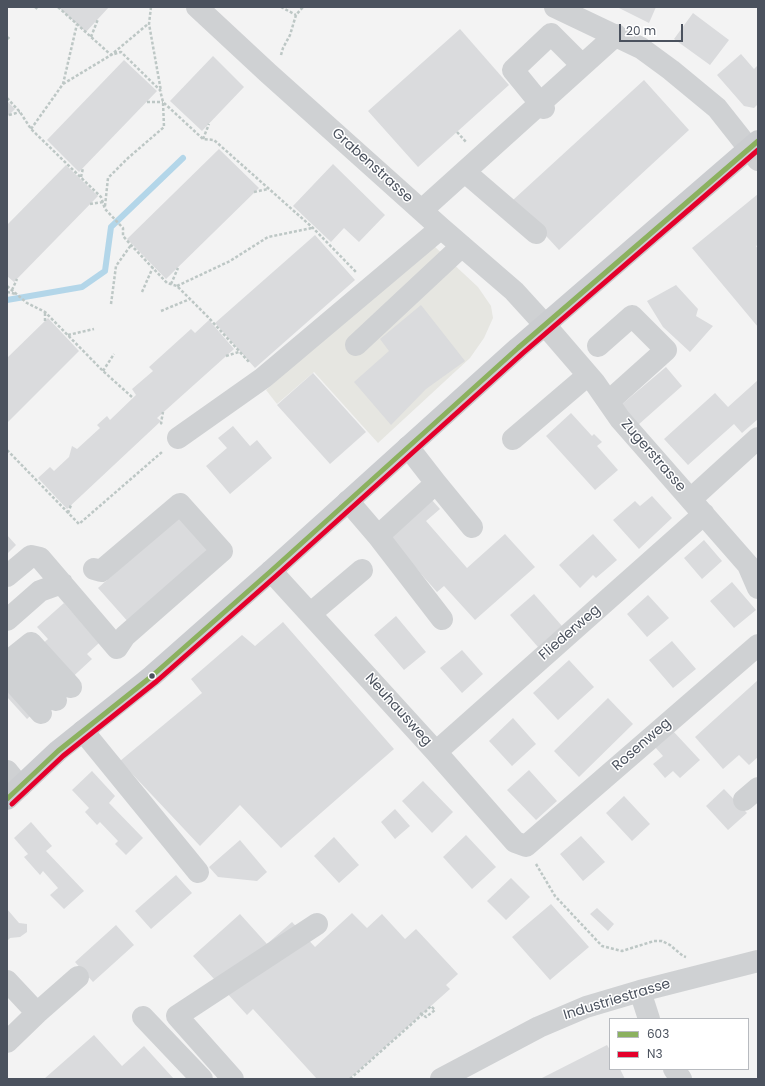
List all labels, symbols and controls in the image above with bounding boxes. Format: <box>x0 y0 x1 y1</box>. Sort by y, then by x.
scale bar <box>621 16 685 42</box>
text: 20 m <box>626 22 656 39</box>
street label: Grabenstrasse <box>328 125 416 207</box>
street label: Zugerstrasse <box>617 416 689 496</box>
street label: Fliederweg <box>536 602 604 664</box>
street label: Neuhausweg <box>361 670 435 750</box>
unlabelled marker <box>147 671 157 681</box>
street label: Rosenweg <box>609 715 675 775</box>
street label: Industriestrasse <box>561 976 673 1024</box>
legend <box>609 1018 749 1070</box>
text: 603 <box>647 1025 669 1042</box>
text: N3 <box>647 1045 663 1062</box>

